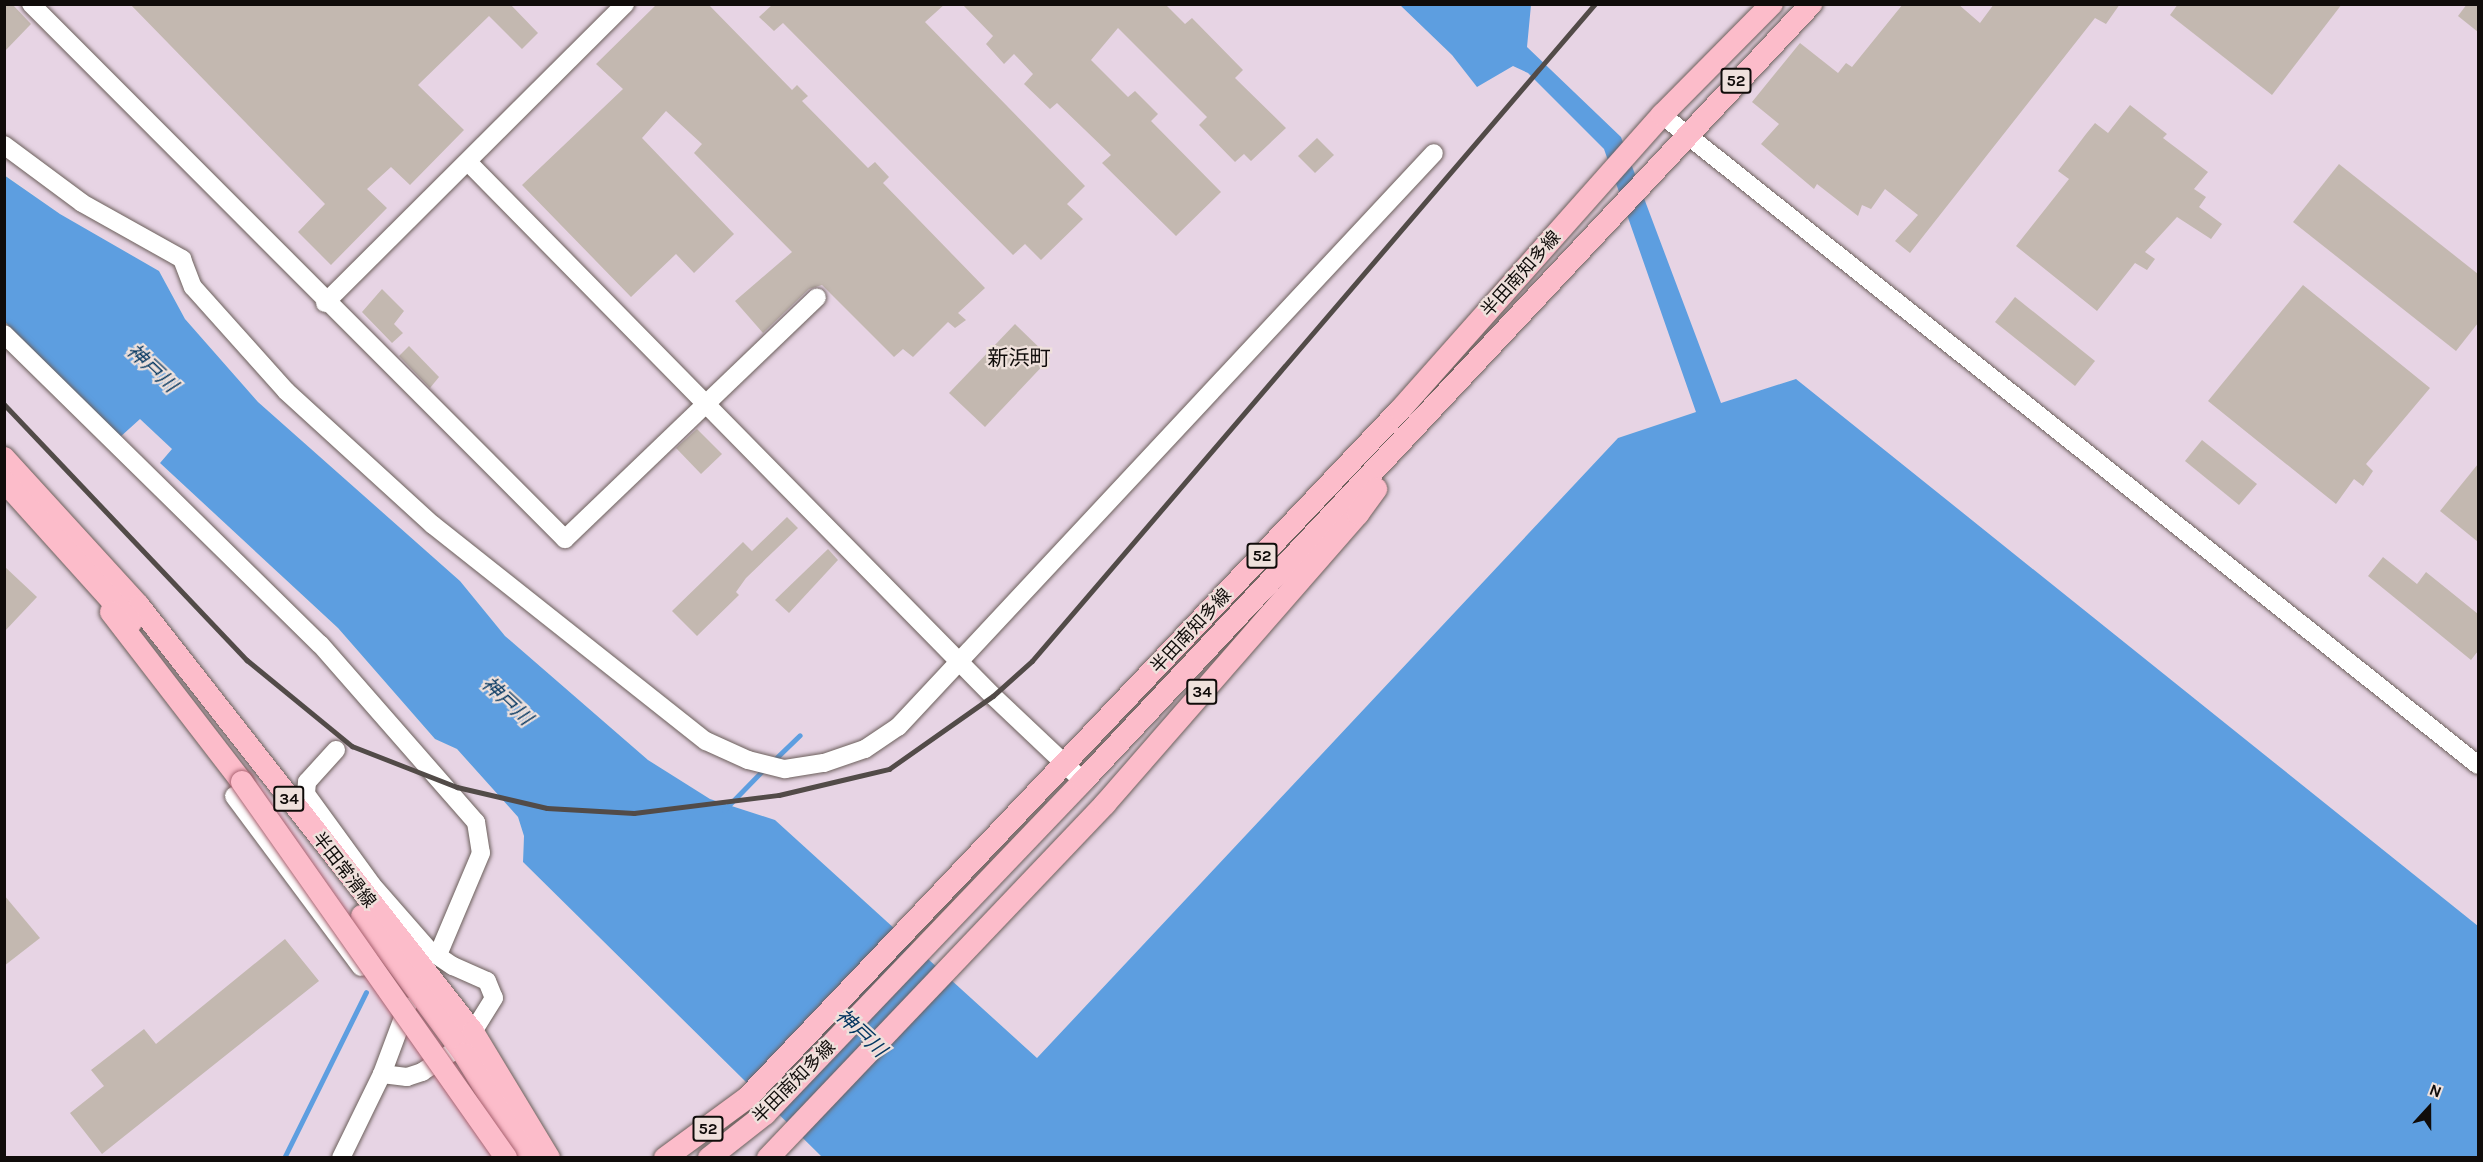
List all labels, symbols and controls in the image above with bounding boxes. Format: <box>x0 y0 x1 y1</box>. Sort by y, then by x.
road number: 52 <box>1720 68 1752 94</box>
street label: 半田南知多線 <box>1477 227 1565 321</box>
water label: 神戸川 <box>122 339 182 397</box>
district label: 新浜町 <box>988 345 1050 371</box>
road number: 52 <box>1246 543 1278 569</box>
street label: 半田南知多線 <box>1146 584 1236 678</box>
water label: 神戸川 <box>477 672 537 730</box>
road number: 34 <box>1186 679 1218 705</box>
road number: 34 <box>272 786 306 812</box>
street label: 半田常滑線 <box>308 828 380 912</box>
water label: 神戸川 <box>831 1004 891 1062</box>
street label: 半田南知多線 <box>748 1036 840 1128</box>
north arrow <box>2399 1078 2459 1138</box>
text: N <box>2427 1080 2444 1102</box>
road number: 52 <box>692 1116 724 1142</box>

